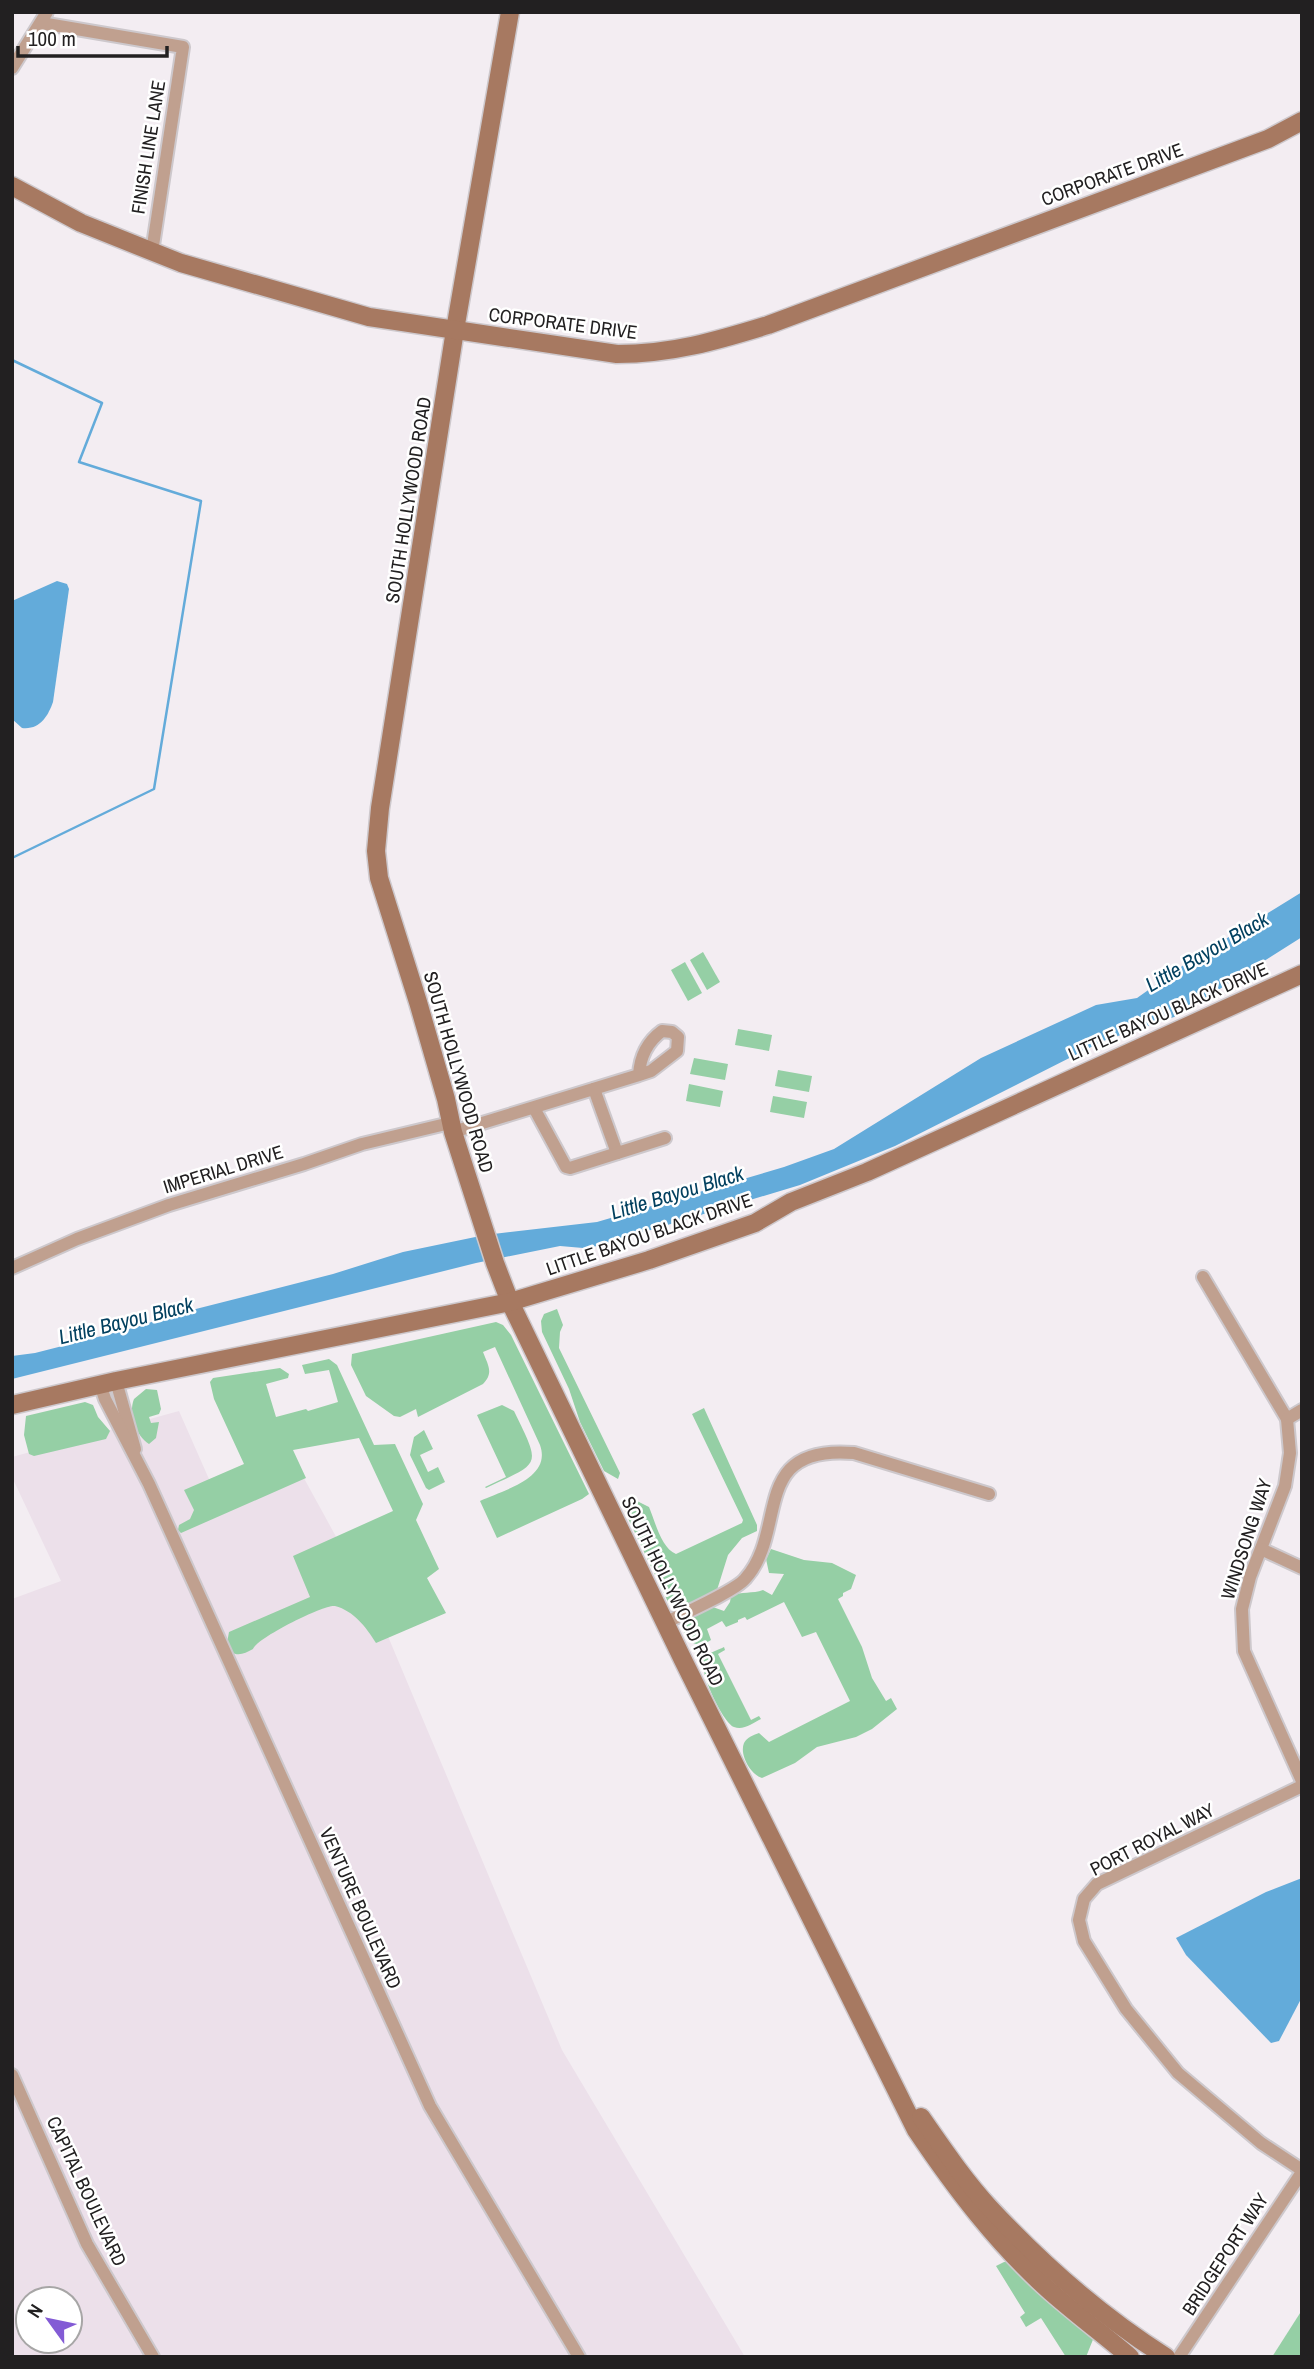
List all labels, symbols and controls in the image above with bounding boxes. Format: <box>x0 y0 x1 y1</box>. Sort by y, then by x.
scale bar <box>18 14 166 58</box>
text: 100 m <box>28 24 76 53</box>
street label: FINISH LINE LANE <box>125 78 171 216</box>
street label: CORPORATE DRIVE <box>1037 136 1187 212</box>
street label: CORPORATE DRIVE <box>487 301 639 345</box>
street label: SOUTH HOLLYWOOD ROAD <box>379 395 437 605</box>
water label: Little Bayou Black <box>1140 904 1275 999</box>
street label: LITTLE BAYOU BLACK DRIVE <box>1064 955 1272 1067</box>
street label: SOUTH HOLLYWOOD ROAD <box>418 968 500 1176</box>
street label: IMPERIAL DRIVE <box>160 1138 286 1200</box>
water label: Little Bayou Black <box>607 1158 748 1227</box>
street label: LITTLE BAYOU BLACK DRIVE <box>543 1187 755 1281</box>
water label: Little Bayou Black <box>55 1289 198 1351</box>
street label: WINDSONG WAY <box>1214 1475 1278 1603</box>
street label: SOUTH HOLLYWOOD ROAD <box>616 1492 730 1690</box>
street label: PORT ROYAL WAY <box>1085 1796 1219 1882</box>
street label: VENTURE BOULEVARD <box>314 1823 408 1993</box>
street label: CAPITAL BOULEVARD <box>41 2112 133 2270</box>
street label: BRIDGEPORT WAY <box>1176 2187 1275 2320</box>
north arrow <box>14 2285 84 2355</box>
text: N <box>21 2299 49 2323</box>

